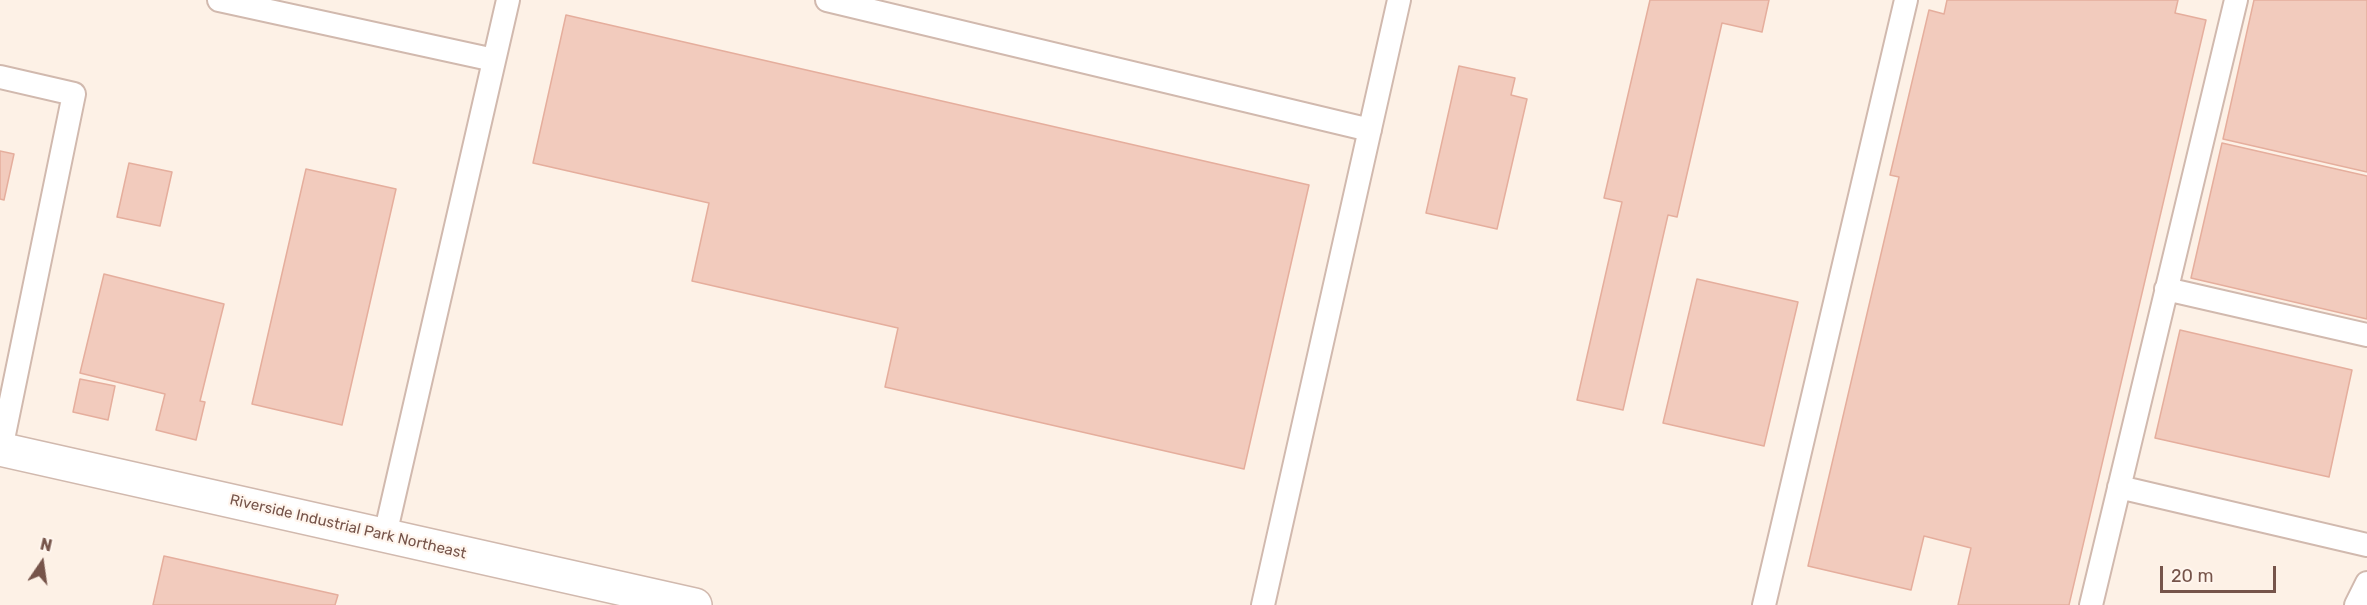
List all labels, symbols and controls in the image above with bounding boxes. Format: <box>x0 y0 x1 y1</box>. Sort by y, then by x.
street label: Riverside Industrial Park Northeast <box>228 491 468 563</box>
north arrow <box>12 533 72 593</box>
text: N <box>38 534 54 556</box>
scale bar <box>2163 554 2278 592</box>
text: 20 m <box>2171 565 2213 587</box>

